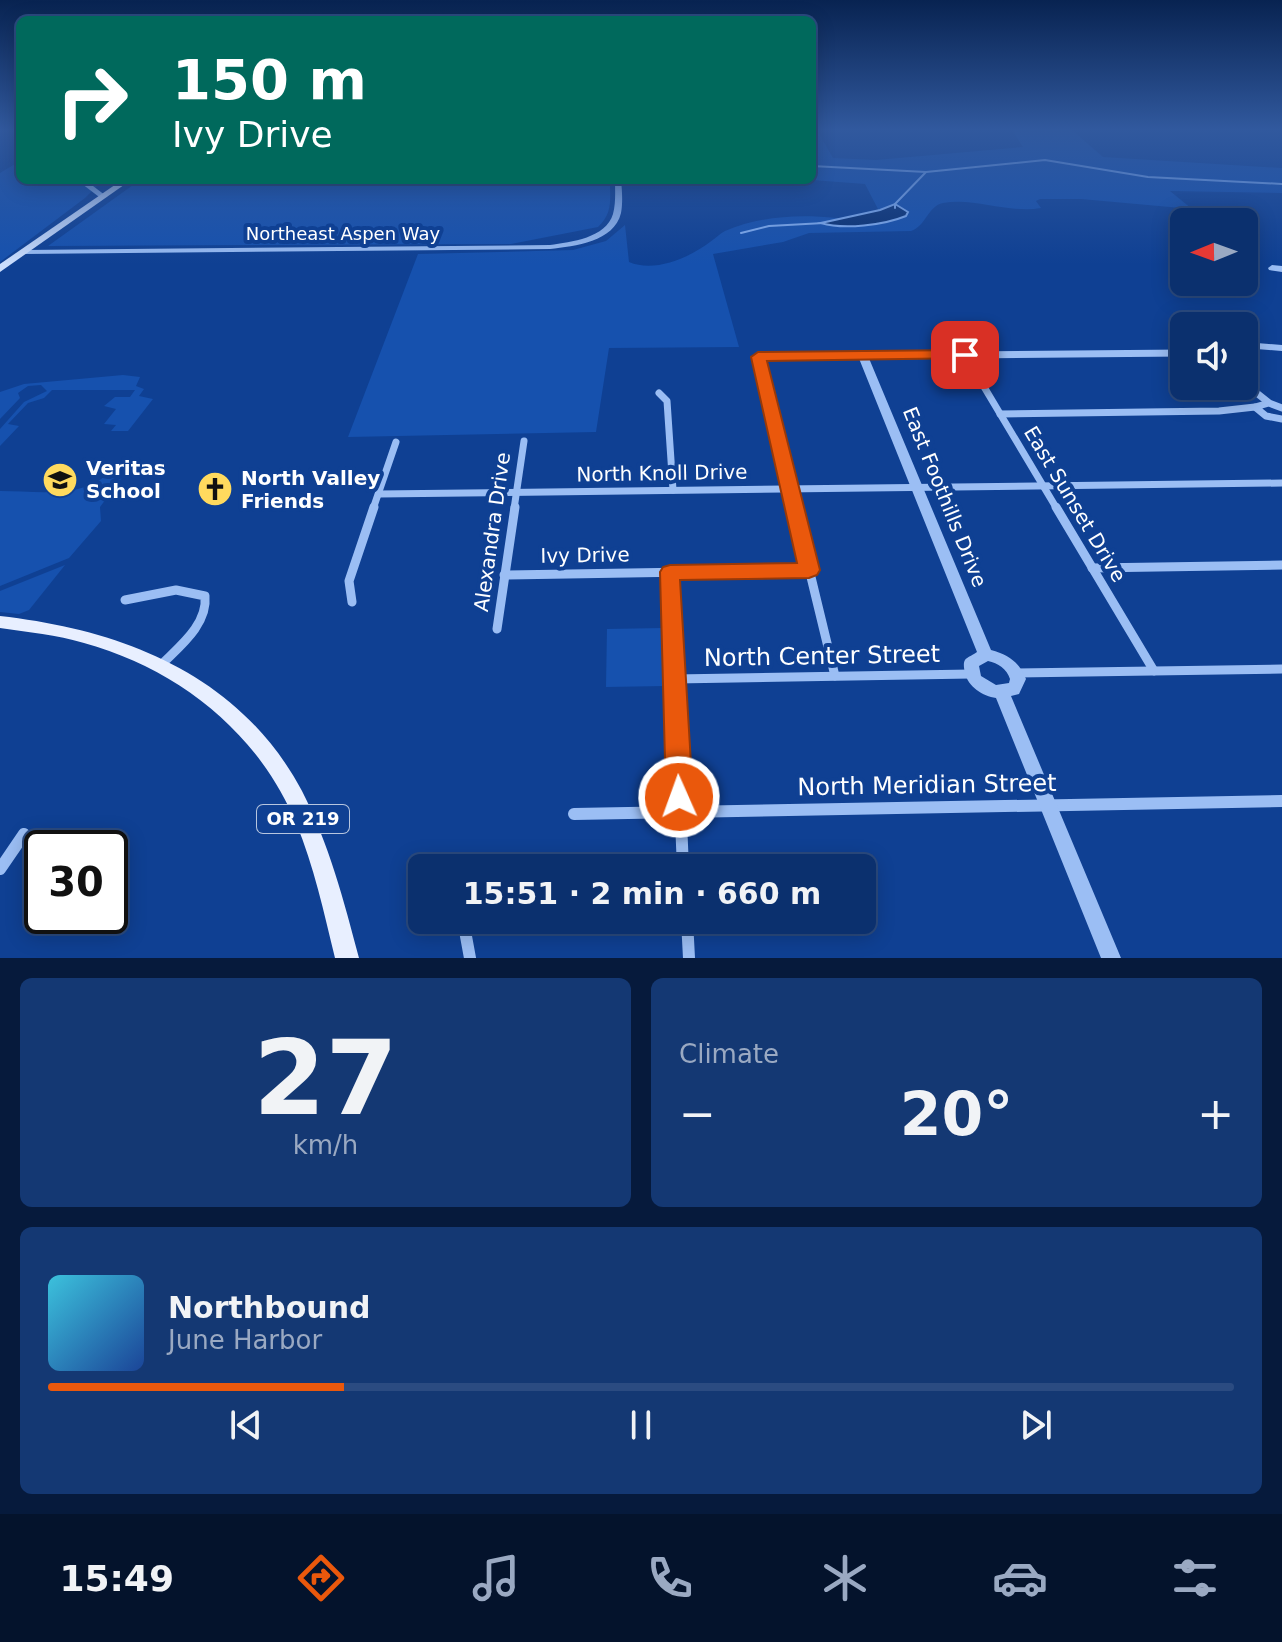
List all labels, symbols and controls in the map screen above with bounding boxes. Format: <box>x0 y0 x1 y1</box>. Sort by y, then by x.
text: 150 m <box>172 47 367 112</box>
icon: right <box>40 48 144 152</box>
text: Ivy Drive <box>172 114 333 155</box>
north arrow <box>1170 208 1258 296</box>
map controls <box>1170 208 1258 400</box>
street label: Northeast Aspen Way <box>246 223 440 244</box>
button: sound <box>1170 312 1258 400</box>
pin <box>931 321 999 389</box>
icon: arrive <box>943 333 987 377</box>
street label: East Foothills Drive <box>898 403 992 591</box>
street label: East Sunset Drive <box>1019 422 1131 586</box>
street label: Alexandra Drive <box>469 451 515 613</box>
place label: Veritas School <box>86 456 166 503</box>
street label: North Knoll Drive <box>576 460 748 486</box>
school or university icon: Veritas School <box>41 461 79 499</box>
place label: North Valley Friends <box>241 466 380 513</box>
church icon: North Valley Friends <box>196 470 234 508</box>
street label: Ivy Drive <box>540 542 630 568</box>
street label: North Center Street <box>704 640 940 672</box>
position arrow <box>637 755 721 839</box>
street label: North Meridian Street <box>797 769 1057 801</box>
road number: OR 219 <box>257 805 349 833</box>
speed limit sign: 30 <box>24 830 128 934</box>
text: 15:51 · 2 min · 660 m <box>463 876 821 911</box>
text: 27 <box>253 1017 398 1139</box>
text: Climate <box>679 1039 779 1069</box>
text: 20° <box>900 1079 1013 1149</box>
text: − <box>679 1088 716 1139</box>
text: + <box>1197 1088 1234 1139</box>
text: km/h <box>293 1130 358 1160</box>
text: Northbound <box>168 1290 371 1325</box>
text: June Harbor <box>168 1325 322 1355</box>
icon: previous <box>224 1403 268 1447</box>
icon: pause <box>619 1403 663 1447</box>
icon: next <box>1014 1403 1058 1447</box>
icon: directions <box>293 1550 349 1606</box>
icon: music <box>468 1550 524 1606</box>
icon: phone <box>642 1550 698 1606</box>
icon: climate <box>817 1550 873 1606</box>
icon: car <box>992 1550 1048 1606</box>
icon: filters <box>1167 1550 1223 1606</box>
text: 15:49 <box>59 1558 174 1599</box>

